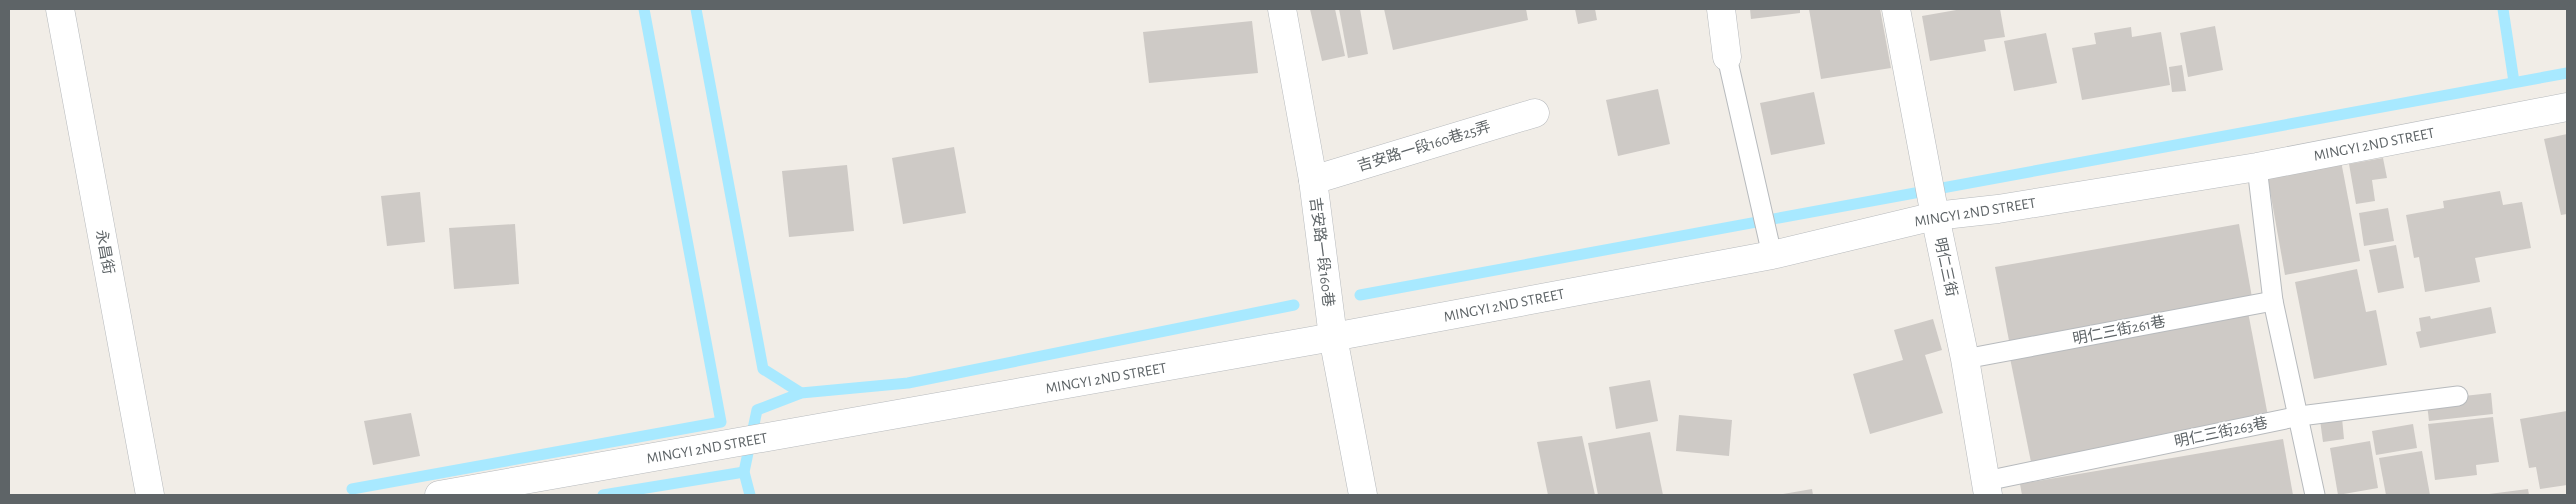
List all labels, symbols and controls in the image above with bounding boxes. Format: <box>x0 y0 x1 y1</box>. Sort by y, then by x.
street label: 吉安路一段160巷25弄 <box>1356 118 1492 174</box>
street label: MINGYI 2ND STREET <box>2312 125 2436 164</box>
street label: MINGYI 2ND STREET <box>1913 195 2038 230</box>
street label: 吉安路一段160巷 <box>1307 196 1337 308</box>
street label: 永昌街 <box>93 228 117 276</box>
street label: 明仁三街 <box>1932 236 1960 298</box>
street label: MINGYI 2ND STREET <box>1442 286 1566 325</box>
street label: 明仁三街261巷 <box>2071 313 2167 347</box>
street label: MINGYI 2ND STREET <box>1044 360 1169 397</box>
street label: 明仁三街263巷 <box>2173 414 2269 450</box>
street label: MINGYI 2ND STREET <box>645 430 770 467</box>

